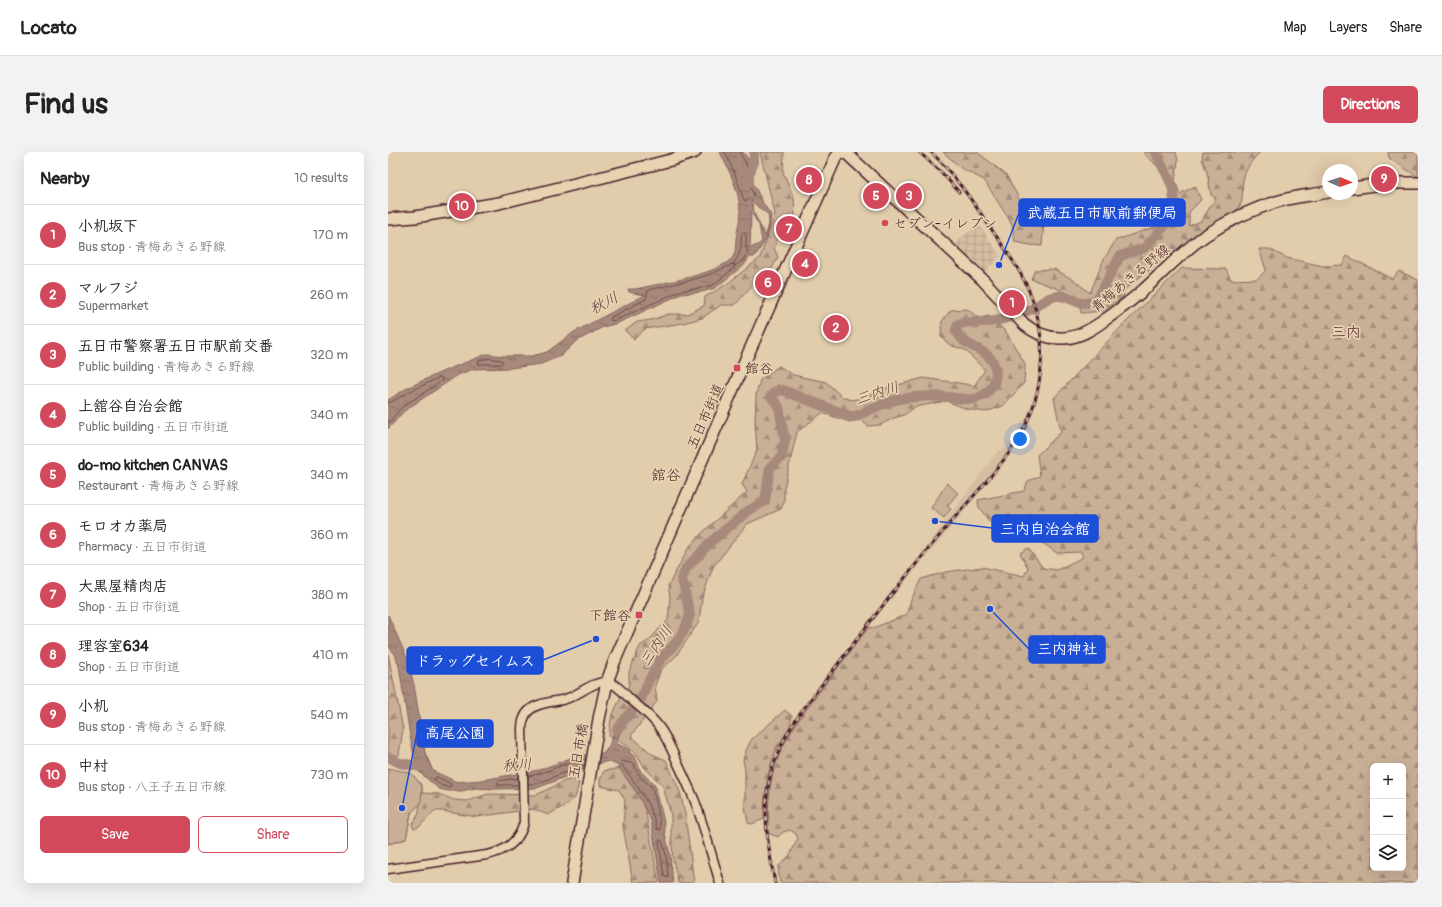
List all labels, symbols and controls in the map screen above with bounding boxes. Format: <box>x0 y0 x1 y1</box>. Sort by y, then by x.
text: Locato <box>20 16 77 40</box>
text: Map <box>1284 19 1307 36</box>
text: Layers <box>1329 19 1367 36</box>
text: Share <box>1389 19 1422 36</box>
button: Directions <box>1323 86 1418 123</box>
text: Find us <box>24 87 108 122</box>
north arrow <box>1322 164 1358 200</box>
pin: 9 <box>1371 164 1397 194</box>
pin: 8 <box>796 165 822 195</box>
text: Nearby <box>40 168 89 189</box>
text: 10 results <box>294 170 348 186</box>
pin: 5 <box>863 181 889 211</box>
pin: 3 <box>896 181 922 211</box>
pin: 10 <box>449 191 475 221</box>
callout: 武蔵五日市駅前郵便局 <box>1019 199 1185 226</box>
text: 武蔵五日市駅前郵便局 <box>1027 204 1177 223</box>
pin: 7 <box>776 214 802 244</box>
place label: セブン-イレブン <box>893 215 997 232</box>
text: 小机坂下 <box>78 217 138 236</box>
marker: セブン-イレブン <box>880 218 890 228</box>
text: 1 <box>50 227 56 243</box>
text: 170 m <box>313 227 348 243</box>
text: Bus stop · 青梅あきる野線 <box>78 239 225 255</box>
street label: 青梅あきる野線 <box>1087 240 1173 316</box>
pin: 4 <box>792 249 818 279</box>
pin: 6 <box>755 268 781 298</box>
text: マルフジ <box>78 279 138 298</box>
text: 2 <box>49 287 57 303</box>
text: 260 m <box>310 287 348 303</box>
water label: 秋川 <box>587 288 622 319</box>
pin: 1 <box>999 288 1025 318</box>
text: Supermarket <box>78 298 149 314</box>
pin: 2 <box>823 313 849 343</box>
district label: 三内 <box>1331 323 1361 342</box>
text: 五日市警察署五日市駅前交番 <box>78 337 273 356</box>
text: 3 <box>49 347 57 363</box>
text: 320 m <box>310 347 348 363</box>
text: Public building · 青梅あきる野線 <box>78 359 254 375</box>
place label: 館谷 <box>745 360 773 377</box>
marker: 館谷 <box>732 363 742 373</box>
water label: 三内川 <box>853 377 901 409</box>
street label: 五日市街道 <box>683 381 727 452</box>
text: 上舘谷自治会館 <box>78 397 183 416</box>
text: 4 <box>49 407 57 423</box>
text: 340 m <box>310 407 348 423</box>
text: Public building · 五日市街道 <box>78 419 229 435</box>
your location <box>1010 429 1030 449</box>
text: do-mo kitchen CANVAS <box>78 456 228 475</box>
district label: 舘谷 <box>651 466 681 485</box>
text: 5 <box>49 467 57 483</box>
text: 340 m <box>310 467 348 483</box>
text: Restaurant · 青梅あきる野線 <box>78 478 239 494</box>
callout: 三内自治会館 <box>992 515 1098 542</box>
text: モロオカ薬局 <box>78 517 168 536</box>
text: 三内自治会館 <box>1000 520 1090 539</box>
text: 6 <box>49 527 57 543</box>
text: 360 m <box>310 527 348 543</box>
text: Pharmacy · 五日市街道 <box>78 539 207 555</box>
text: 大黒屋精肉店 <box>78 577 168 596</box>
text: 7 <box>50 587 56 603</box>
text: 380 m <box>311 587 348 603</box>
text: Shop · 五日市街道 <box>78 599 180 615</box>
place label: 下館谷 <box>589 607 631 624</box>
marker: 下館谷 <box>634 610 644 620</box>
water label: 三内川 <box>636 622 677 670</box>
callout: 三内神社 <box>1029 636 1105 663</box>
text: 理容室634 <box>78 637 149 656</box>
text: 三内神社 <box>1037 640 1097 659</box>
text: 8 <box>50 647 56 663</box>
text: 410 m <box>312 647 348 663</box>
callout: ドラッグセイムス <box>407 647 543 674</box>
text: ドラッグセイムス <box>415 652 535 671</box>
text: Shop · 五日市街道 <box>78 659 180 675</box>
text: 小机 <box>78 697 108 716</box>
text: 9 <box>50 707 56 723</box>
text: 540 m <box>310 707 348 723</box>
text: Bus stop · 青梅あきる野線 <box>78 719 225 735</box>
callout: 高尾公園 <box>417 720 493 747</box>
street label: 五日市橋 <box>565 722 592 780</box>
text: 高尾公園 <box>425 724 485 743</box>
water label: 秋川 <box>501 755 533 776</box>
text: 中村 <box>78 757 108 776</box>
map controls <box>1370 763 1406 871</box>
button: + <box>1370 763 1406 799</box>
text: 10 <box>46 767 60 783</box>
text: 730 m <box>311 767 348 783</box>
text: Bus stop · 八王子五日市線 <box>78 779 226 795</box>
button: − <box>1370 799 1406 835</box>
button: Save <box>40 816 190 853</box>
button: Share <box>198 816 348 853</box>
button: layers <box>1370 835 1406 871</box>

